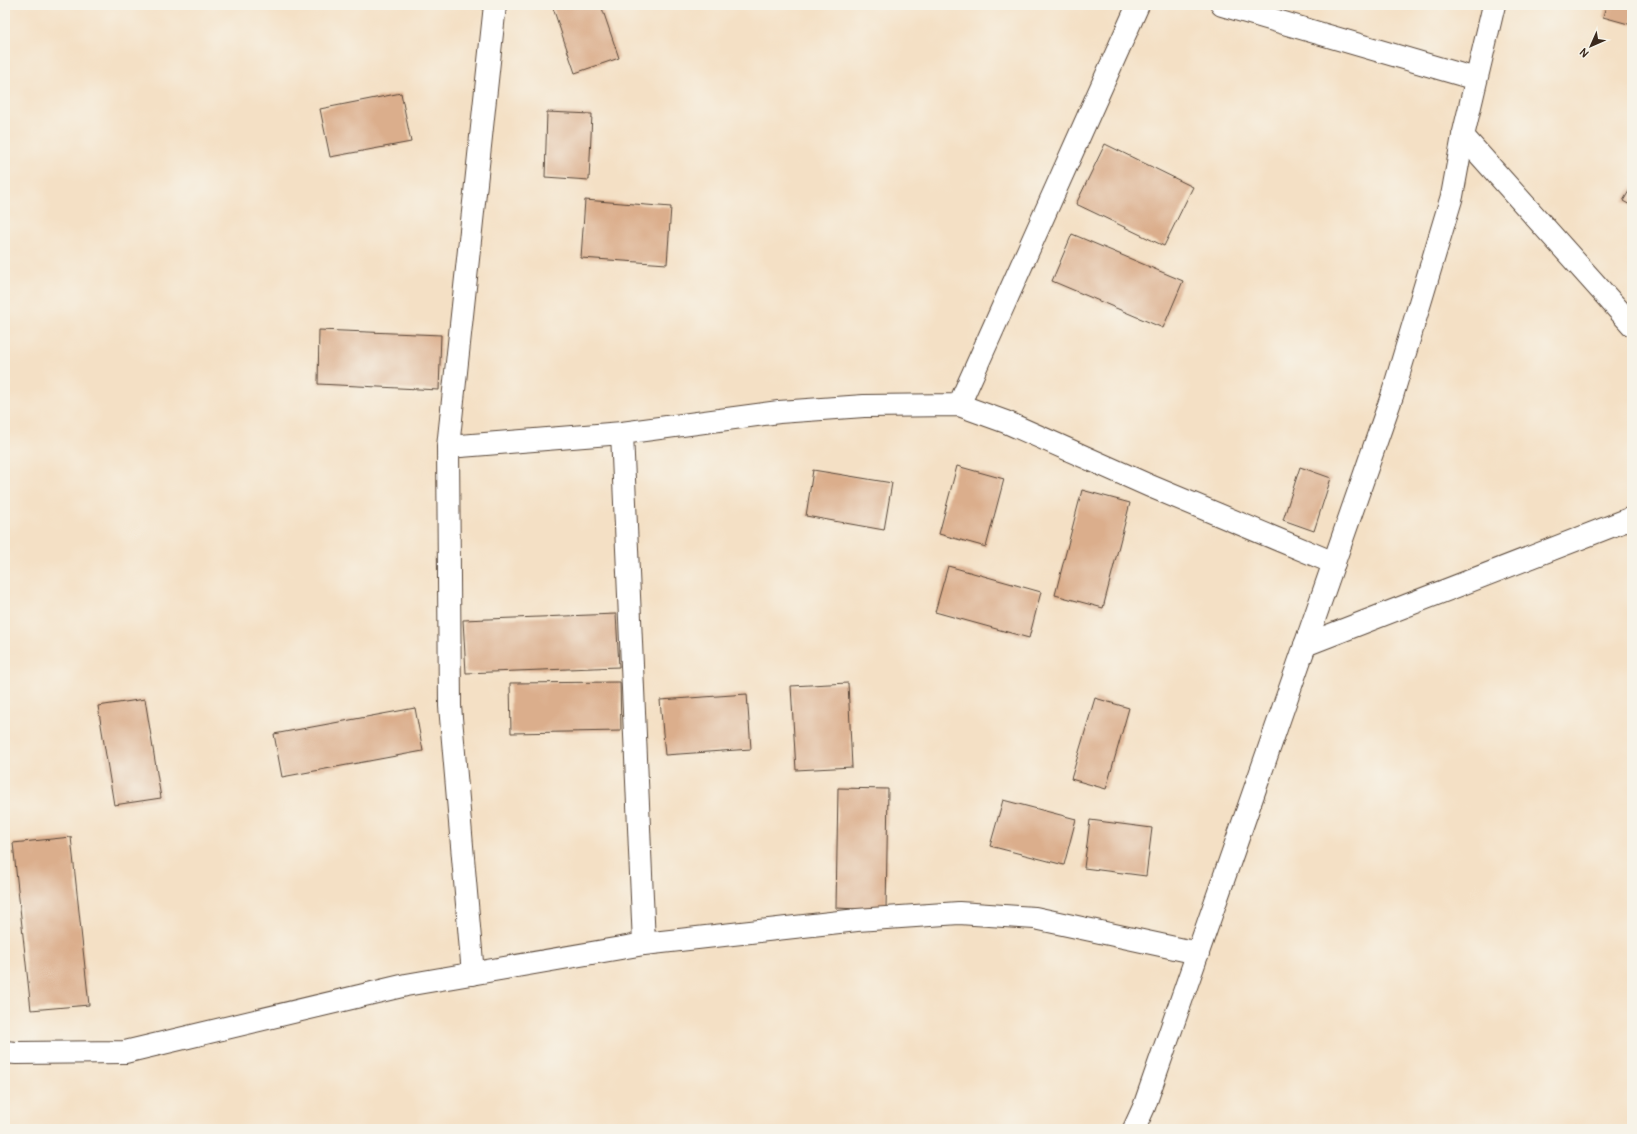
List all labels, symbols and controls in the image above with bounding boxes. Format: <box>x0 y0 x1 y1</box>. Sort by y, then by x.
north arrow <box>1571 26 1611 66</box>
text: N <box>1577 45 1592 60</box>

